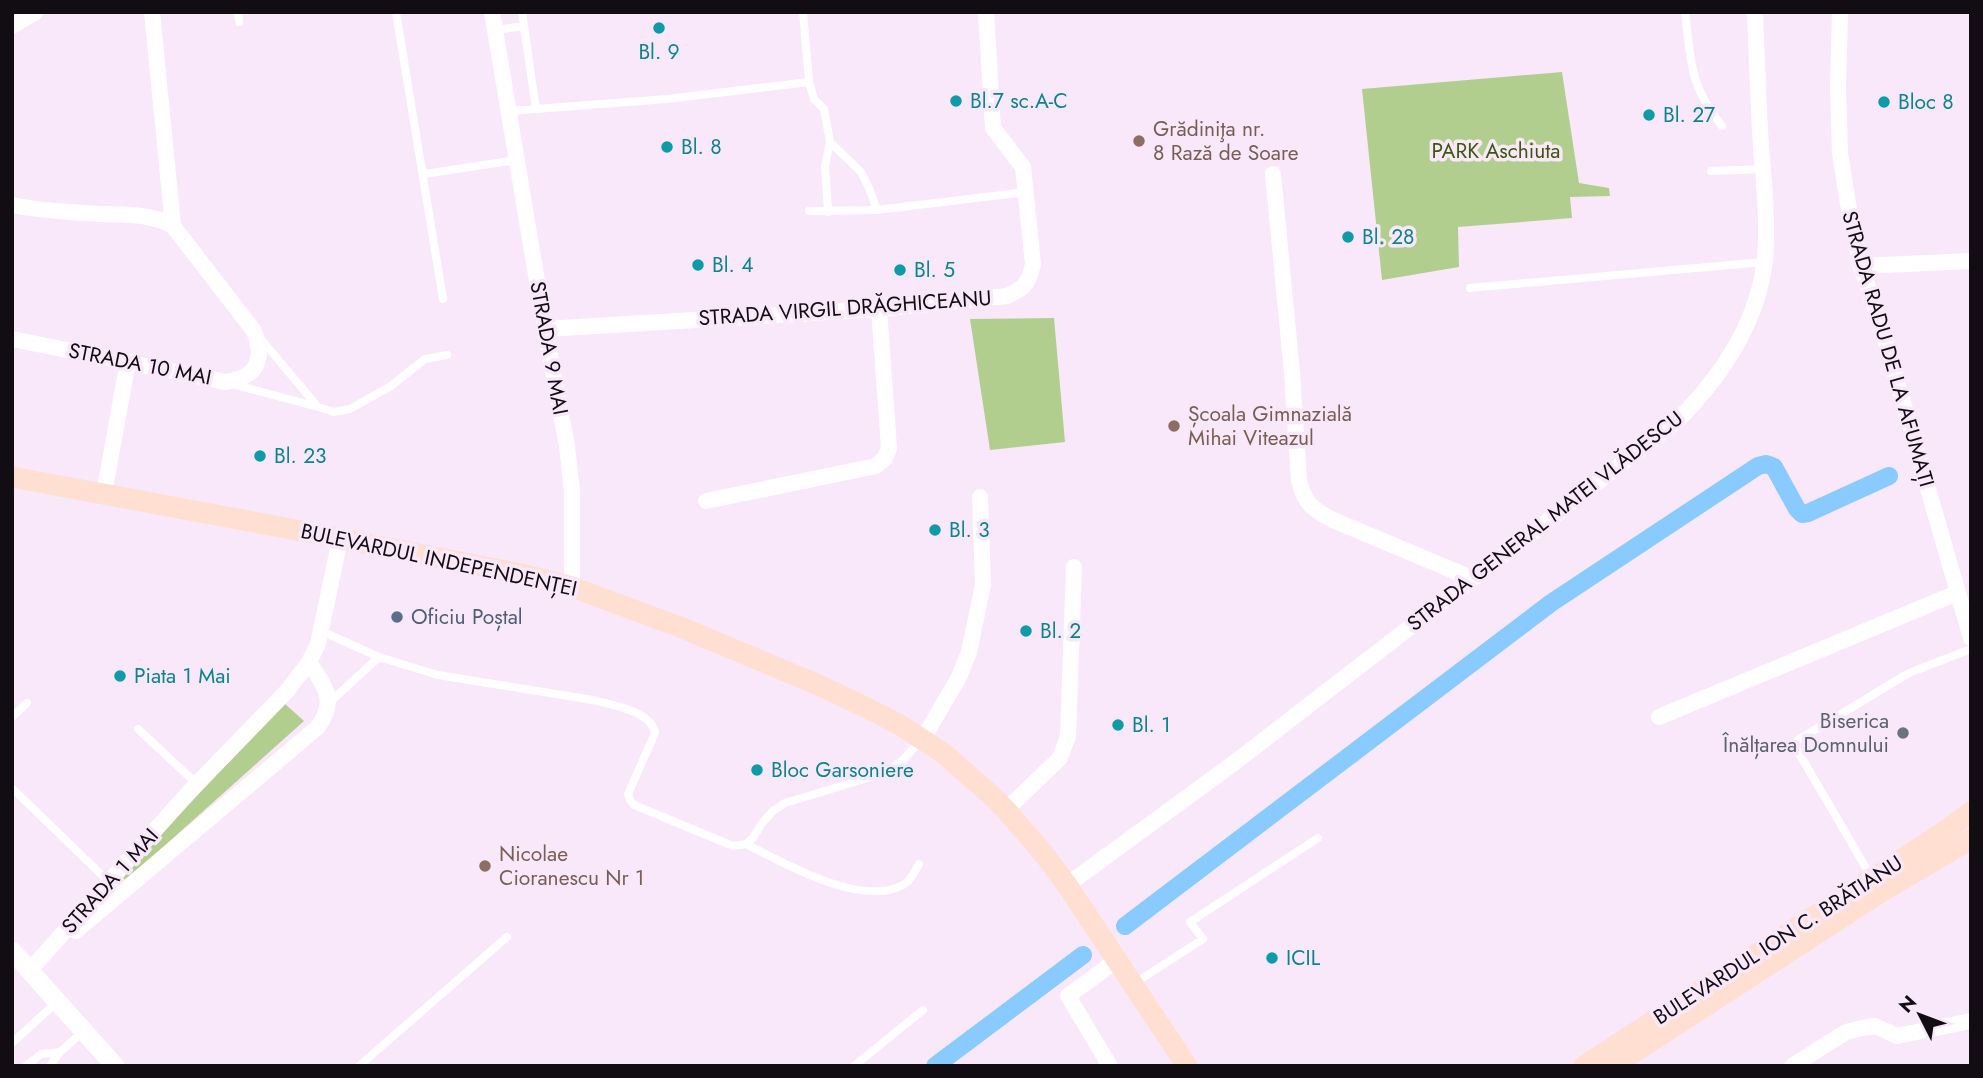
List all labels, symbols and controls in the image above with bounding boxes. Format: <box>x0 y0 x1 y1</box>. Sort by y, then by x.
marker: Bl. 9 <box>651 20 667 36</box>
place label: Bl. 9 <box>638 37 680 67</box>
place label: Bl.7 sc.A-C <box>970 86 1068 116</box>
place label: Bloc 8 <box>1898 87 1954 117</box>
marker: Bl.7 sc.A-C <box>948 93 964 109</box>
marker: Bloc 8 <box>1876 94 1892 110</box>
place label: Bl. 27 <box>1663 100 1715 130</box>
marker: Bl. 27 <box>1641 107 1657 123</box>
place label: Grădiniţa nr. 8 Rază de Soare <box>1153 114 1299 168</box>
place label: Bl. 8 <box>681 132 722 162</box>
marker: Grădiniţa nr. 8 Rază de Soare <box>1131 133 1147 149</box>
park label: PARK Aschiuta <box>1432 136 1560 166</box>
marker: Bl. 8 <box>659 139 675 155</box>
street label: STRADA RADU DE LA AFUMAȚI <box>1834 208 1942 490</box>
place label: Bl. 28 <box>1362 222 1415 252</box>
marker: Bl. 28 <box>1340 229 1356 245</box>
place label: Bl. 4 <box>712 250 753 280</box>
place label: Bl. 5 <box>914 255 955 285</box>
marker: Bl. 4 <box>690 257 706 273</box>
marker: Bl. 5 <box>892 262 908 278</box>
street label: STRADA 9 MAI <box>522 279 576 417</box>
street label: STRADA VIRGIL DRĂGHICEANU <box>698 283 992 333</box>
street label: STRADA 10 MAI <box>66 335 214 393</box>
place label: Școala Gimnazială Mihai Viteazul <box>1188 399 1352 453</box>
street label: STRADA GENERAL MATEI VLĂDESCU <box>1401 404 1689 638</box>
marker: Școala Gimnazială Mihai Viteazul <box>1166 418 1182 434</box>
place label: Bl. 23 <box>274 441 327 471</box>
marker: Bl. 23 <box>252 448 268 464</box>
place label: Bl. 3 <box>949 515 990 545</box>
street label: BULEVARDUL INDEPENDENȚEI <box>298 516 580 604</box>
marker: Bl. 3 <box>927 522 943 538</box>
place label: Oficiu Poștal <box>411 602 523 632</box>
marker: Oficiu Poștal <box>389 609 405 625</box>
place label: Bl. 2 <box>1040 616 1081 646</box>
marker: Bl. 2 <box>1018 623 1034 639</box>
place label: Piata 1 Mai <box>134 661 231 691</box>
marker: Piata 1 Mai <box>112 668 128 684</box>
place label: Biserica Înălțarea Domnului <box>1722 706 1889 760</box>
place label: Bl. 1 <box>1132 710 1171 740</box>
marker: Bl. 1 <box>1110 717 1126 733</box>
marker: Biserica Înălțarea Domnului <box>1895 725 1911 741</box>
place label: Bloc Garsoniere <box>771 755 914 785</box>
marker: Bloc Garsoniere <box>749 762 765 778</box>
street label: STRADA 1 MAI <box>55 822 165 940</box>
place label: Nicolae Cioranescu Nr 1 <box>499 839 645 893</box>
street label: BULEVARDUL ION C. BRĂTIANU <box>1649 850 1907 1030</box>
marker: Nicolae Cioranescu Nr 1 <box>477 858 493 874</box>
place label: ICIL <box>1286 943 1321 973</box>
marker: ICIL <box>1264 950 1280 966</box>
north arrow <box>1885 980 1955 1050</box>

